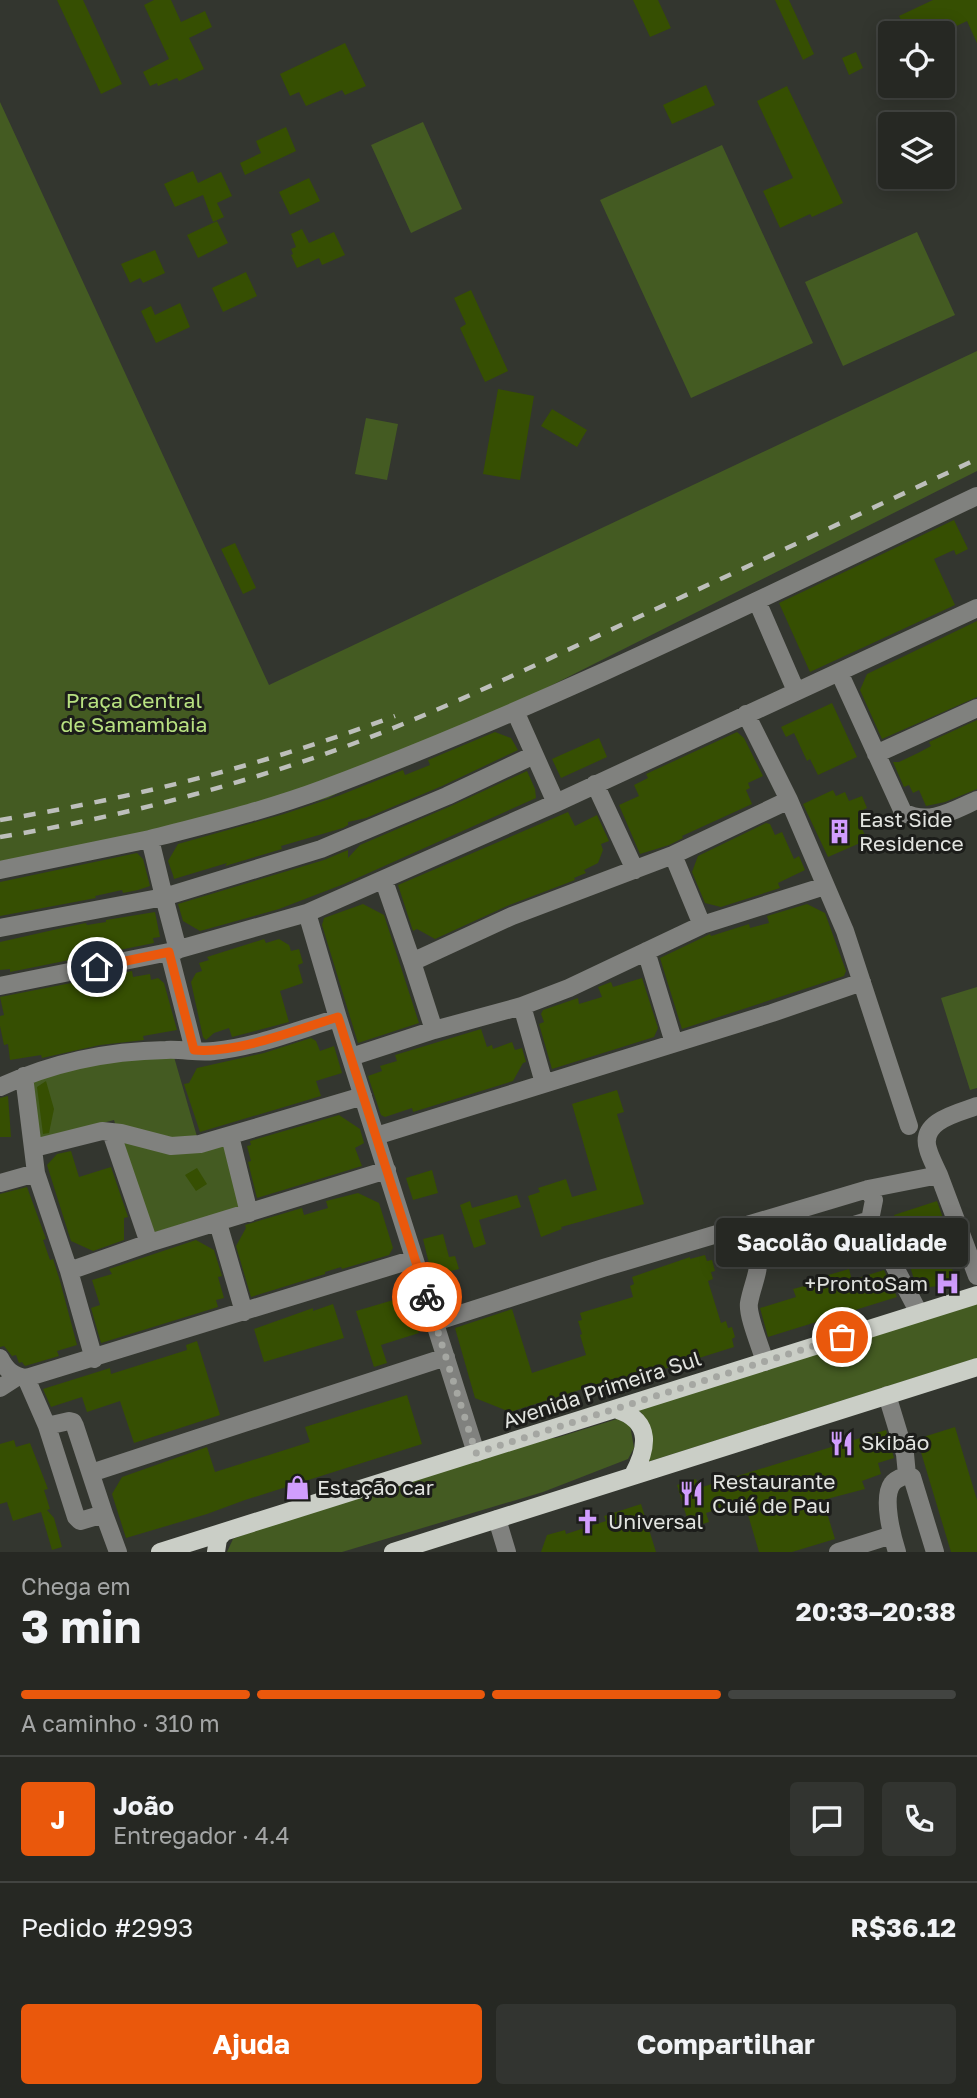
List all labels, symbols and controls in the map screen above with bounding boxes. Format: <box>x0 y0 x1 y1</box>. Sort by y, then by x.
map controls <box>878 21 955 189</box>
button: locate <box>878 21 955 98</box>
button: layers <box>878 112 955 189</box>
park label: Praça Central de Samambaia <box>61 687 207 737</box>
place label: East Side Residence <box>859 806 964 856</box>
building icon: East Side Residence <box>825 818 853 846</box>
pin <box>67 937 127 997</box>
icon: home <box>78 948 116 986</box>
callout: Sacolão Qualidade <box>716 1218 968 1267</box>
text: Sacolão Qualidade <box>737 1228 947 1256</box>
courier <box>392 1262 462 1332</box>
place label: +ProntoSam <box>805 1270 928 1296</box>
hospital icon: +ProntoSam <box>934 1270 962 1298</box>
icon: bike <box>408 1278 446 1316</box>
pin <box>812 1307 872 1367</box>
icon: bag <box>823 1318 861 1356</box>
street label: Avenida Primeira Sul <box>499 1345 704 1433</box>
restaurant icon: Skibão <box>827 1429 855 1457</box>
place label: Skibão <box>861 1429 929 1455</box>
place label: Restaurante Cuié de Pau <box>712 1468 835 1518</box>
shop icon: Estação car <box>283 1474 311 1502</box>
place label: Estação car <box>317 1474 434 1500</box>
restaurant icon: Restaurante Cuié de Pau <box>678 1480 706 1508</box>
church icon: Universal <box>574 1508 602 1536</box>
place label: Universal <box>608 1508 703 1534</box>
text: Chega em <box>21 1572 131 1600</box>
text: 20:33–20:38 <box>796 1596 956 1627</box>
text: 3 min <box>21 1598 141 1653</box>
text: A caminho · 310 m <box>21 1709 220 1737</box>
button: chat <box>790 1782 864 1856</box>
button: phone <box>882 1782 956 1856</box>
text: João <box>113 1790 174 1821</box>
text: J <box>51 1804 65 1835</box>
text: Entregador · 4.4 <box>113 1821 290 1849</box>
text: Pedido #2993 <box>21 1912 193 1943</box>
text: R$36.12 <box>851 1912 956 1943</box>
button: Ajuda <box>21 2004 482 2084</box>
button: Compartilhar <box>496 2004 956 2084</box>

